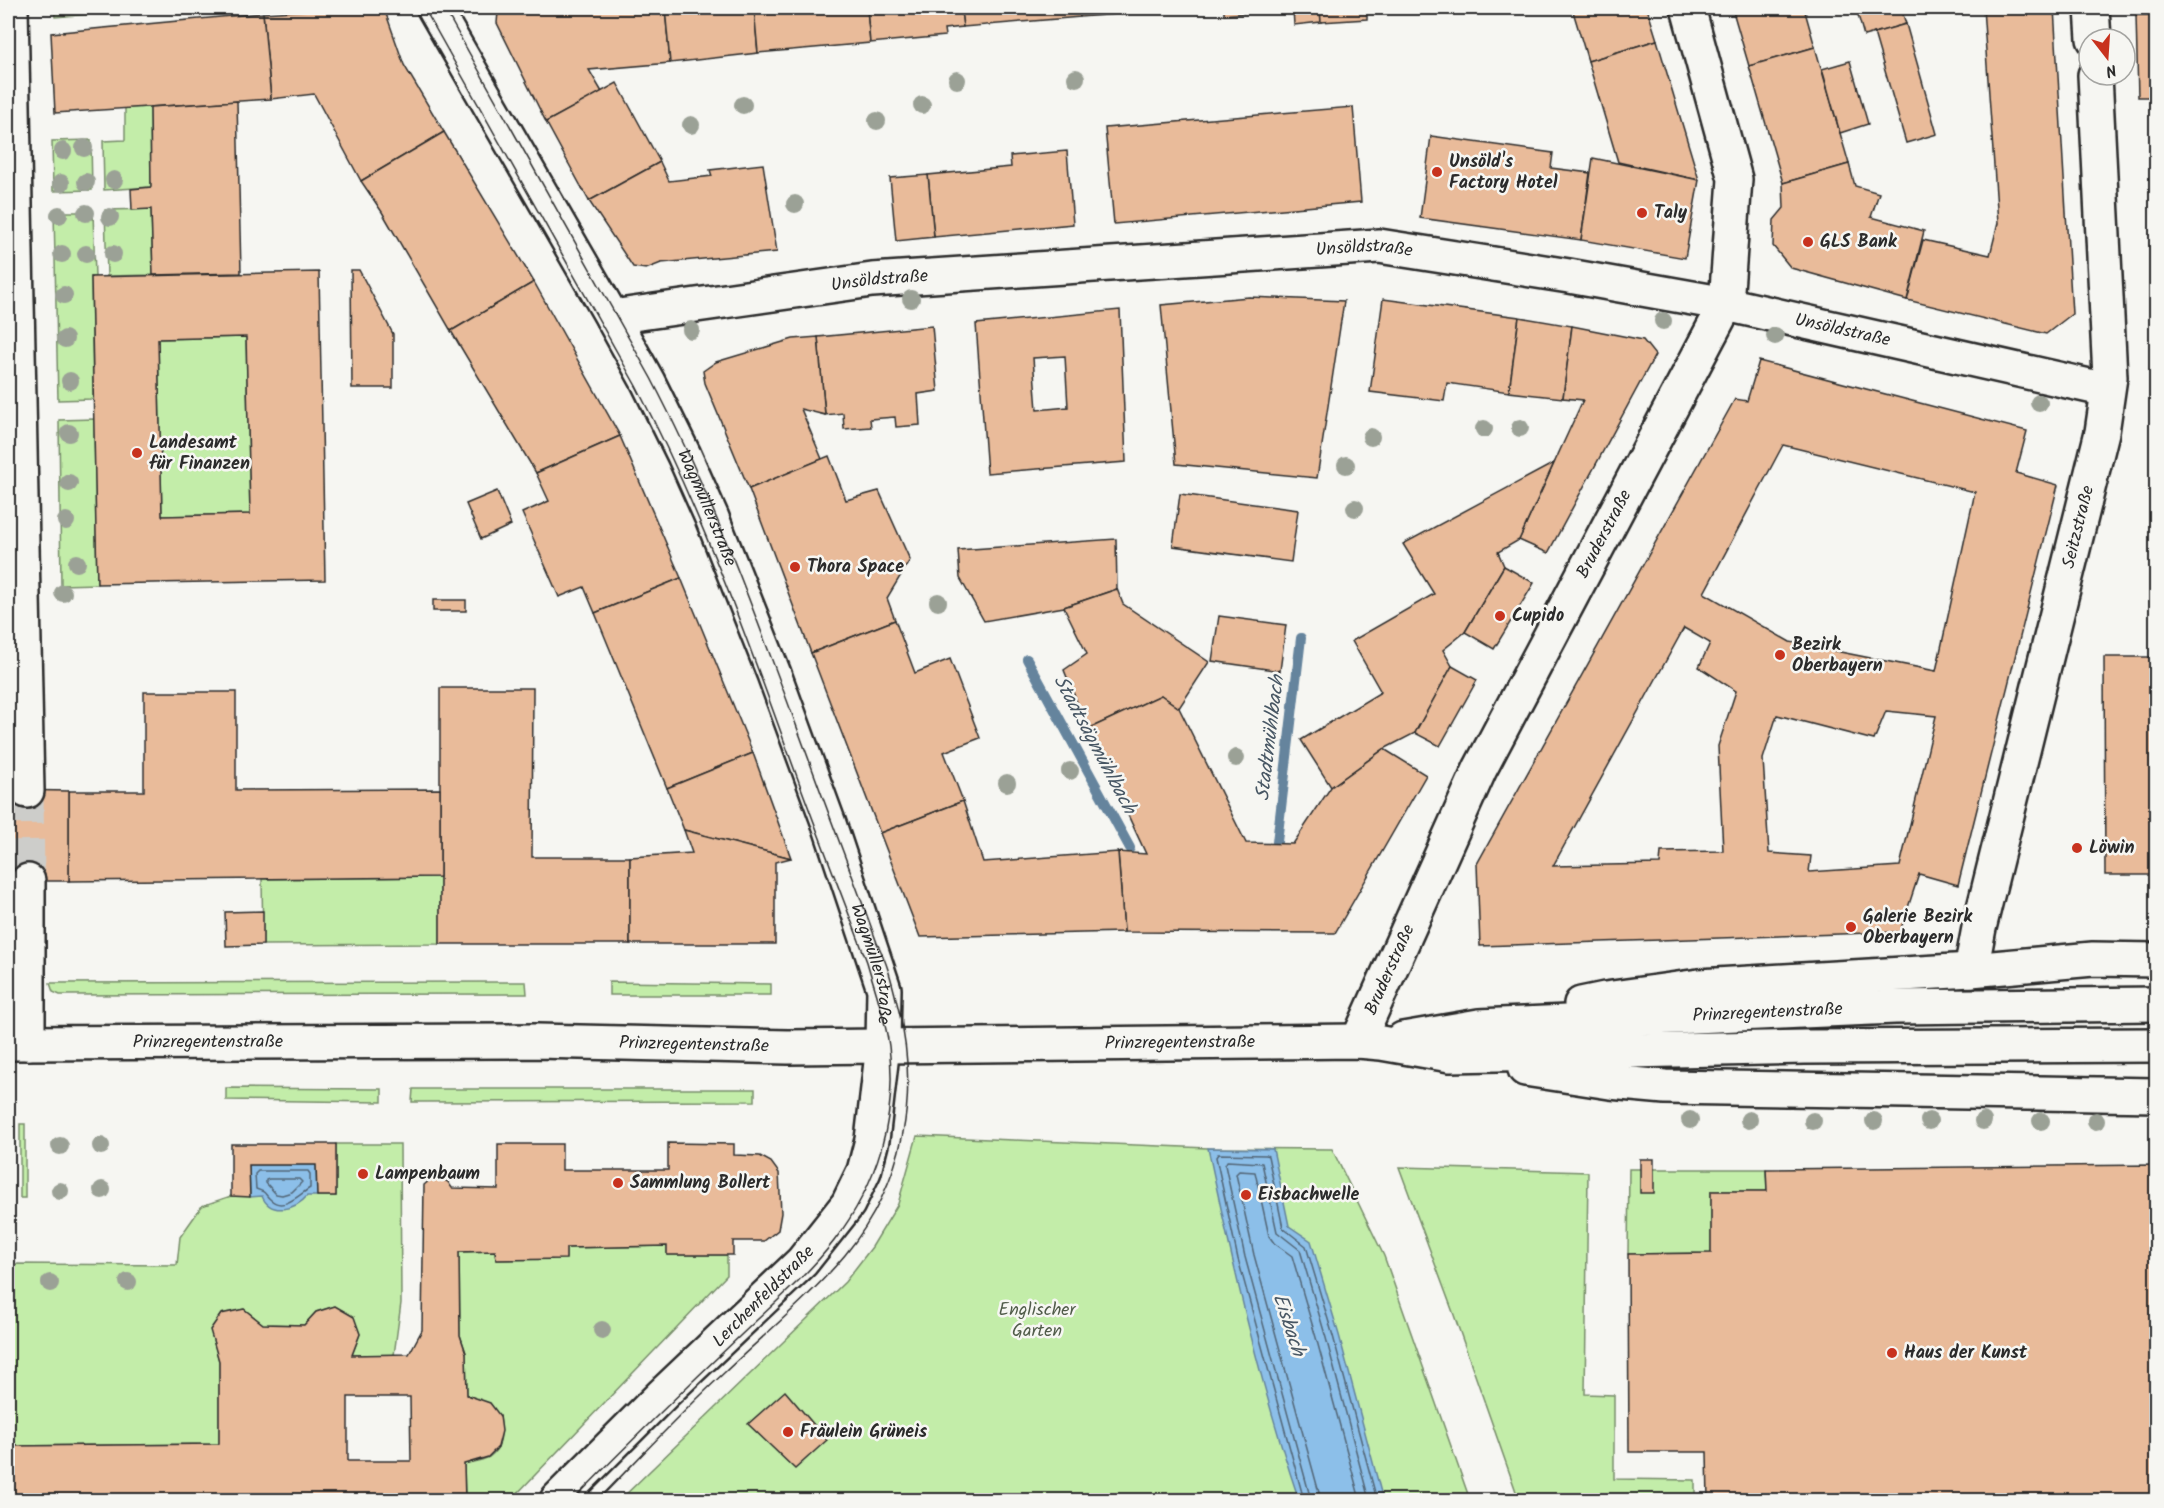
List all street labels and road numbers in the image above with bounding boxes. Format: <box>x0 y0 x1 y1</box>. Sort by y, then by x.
street label: Unsöldstraße <box>1315 231 1415 266</box>
street label: Unsöldstraße <box>829 262 929 300</box>
street label: Unsöldstraße <box>1792 305 1893 355</box>
street label: Wagmüllerstraße <box>669 445 744 571</box>
street label: Seitzstraße <box>2054 482 2103 571</box>
street label: Bruderstraße <box>1569 484 1640 584</box>
street label: Wagmüllerstraße <box>842 900 899 1025</box>
street label: Bruderstraße <box>1357 920 1423 1020</box>
street label: Prinzregentenstraße <box>1692 995 1843 1031</box>
street label: Prinzregentenstraße <box>133 1027 283 1057</box>
street label: Prinzregentenstraße <box>618 1028 769 1061</box>
street label: Prinzregentenstraße <box>1105 1028 1255 1058</box>
street label: Lerchenfeldstraße <box>706 1239 822 1355</box>

